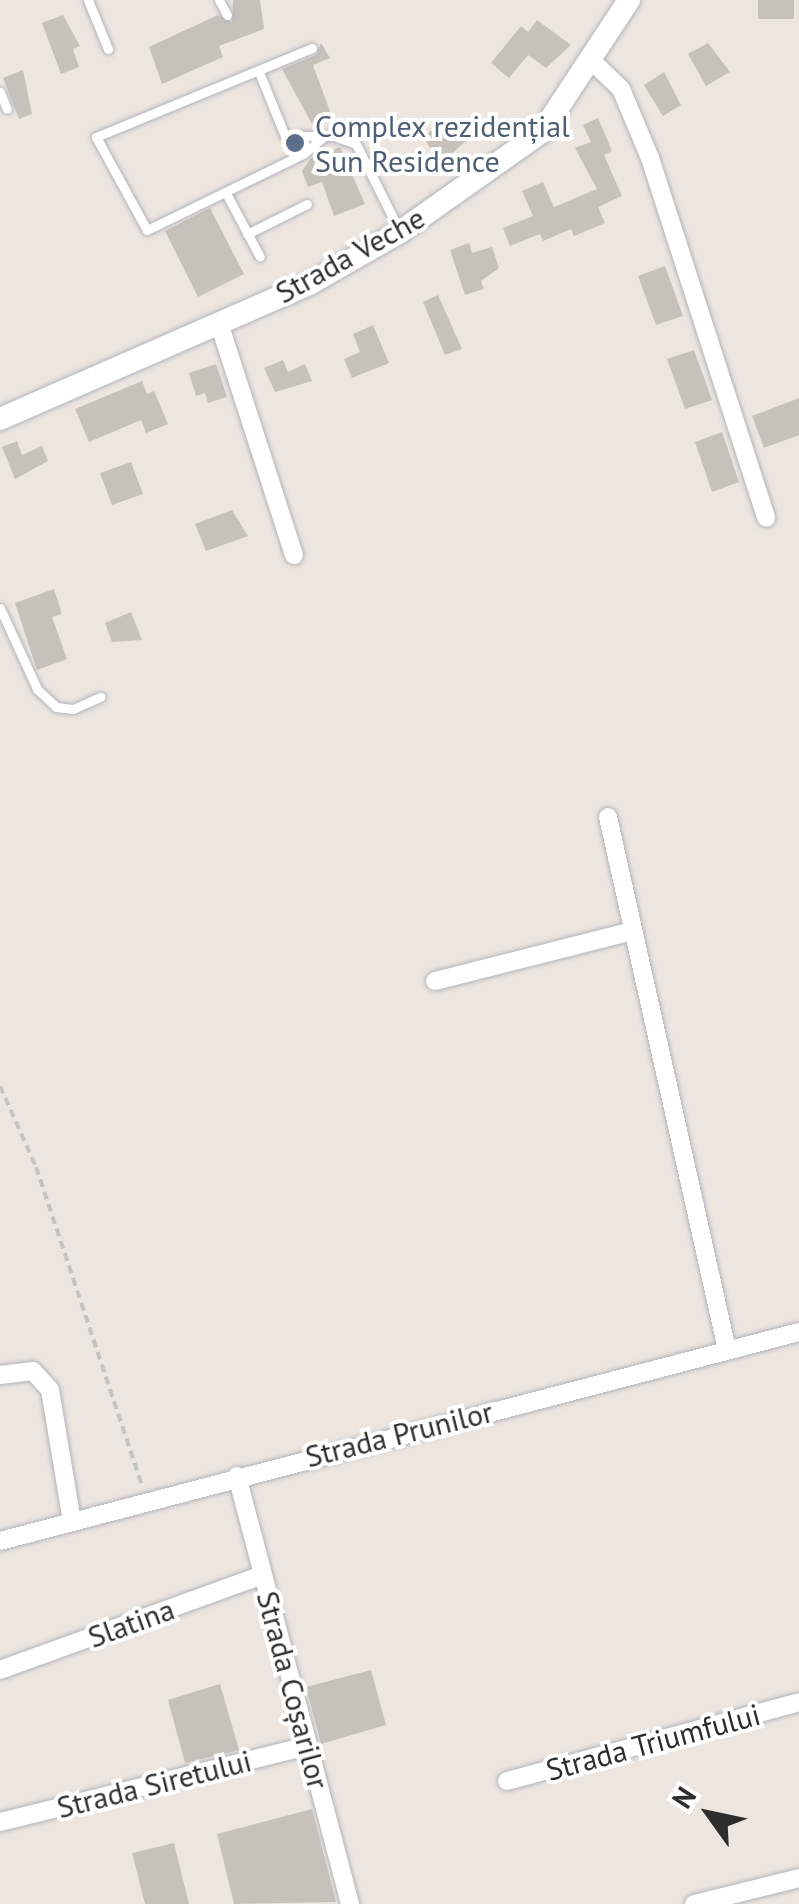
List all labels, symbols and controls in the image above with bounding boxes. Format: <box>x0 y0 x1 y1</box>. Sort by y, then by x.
place label: Complex rezidențial Sun Residence <box>315 108 571 178</box>
marker: Complex rezidențial Sun Residence <box>284 132 306 154</box>
street label: Strada Veche <box>269 199 431 311</box>
street label: Strada Prunilor <box>302 1393 496 1475</box>
street label: Strada Coșarilor <box>249 1587 337 1793</box>
street label: Slatina <box>83 1591 179 1655</box>
street label: Strada Triumfului <box>542 1696 764 1788</box>
street label: Strada Siretului <box>53 1742 255 1826</box>
north arrow <box>659 1764 759 1864</box>
text: N <box>663 1780 704 1815</box>

